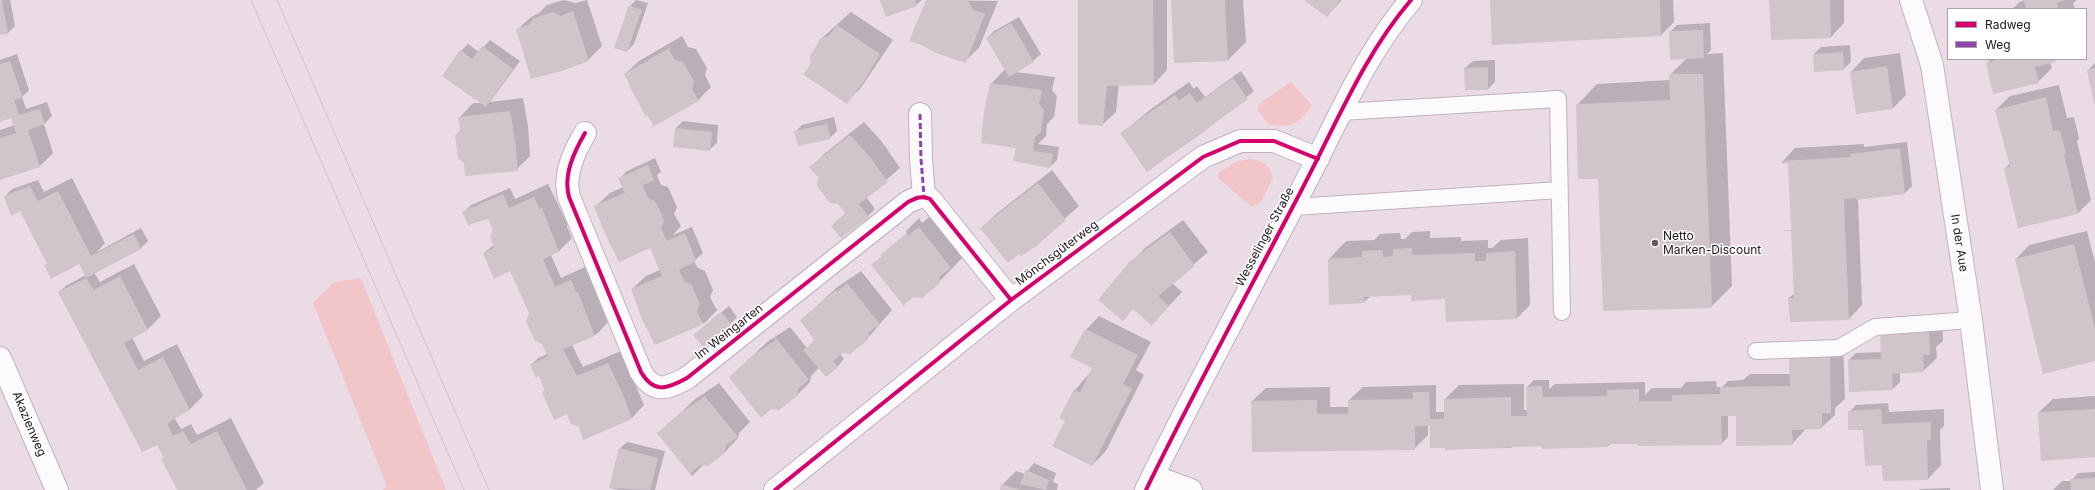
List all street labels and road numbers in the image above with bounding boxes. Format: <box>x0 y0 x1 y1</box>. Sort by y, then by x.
street label: Wesselinger Straße <box>1233 185 1297 289</box>
street label: In der Aue <box>1947 213 1971 273</box>
street label: Mönchsgüterweg <box>1013 217 1101 289</box>
street label: Im Weingarten <box>692 301 766 363</box>
street label: Akazienweg <box>9 389 49 459</box>

